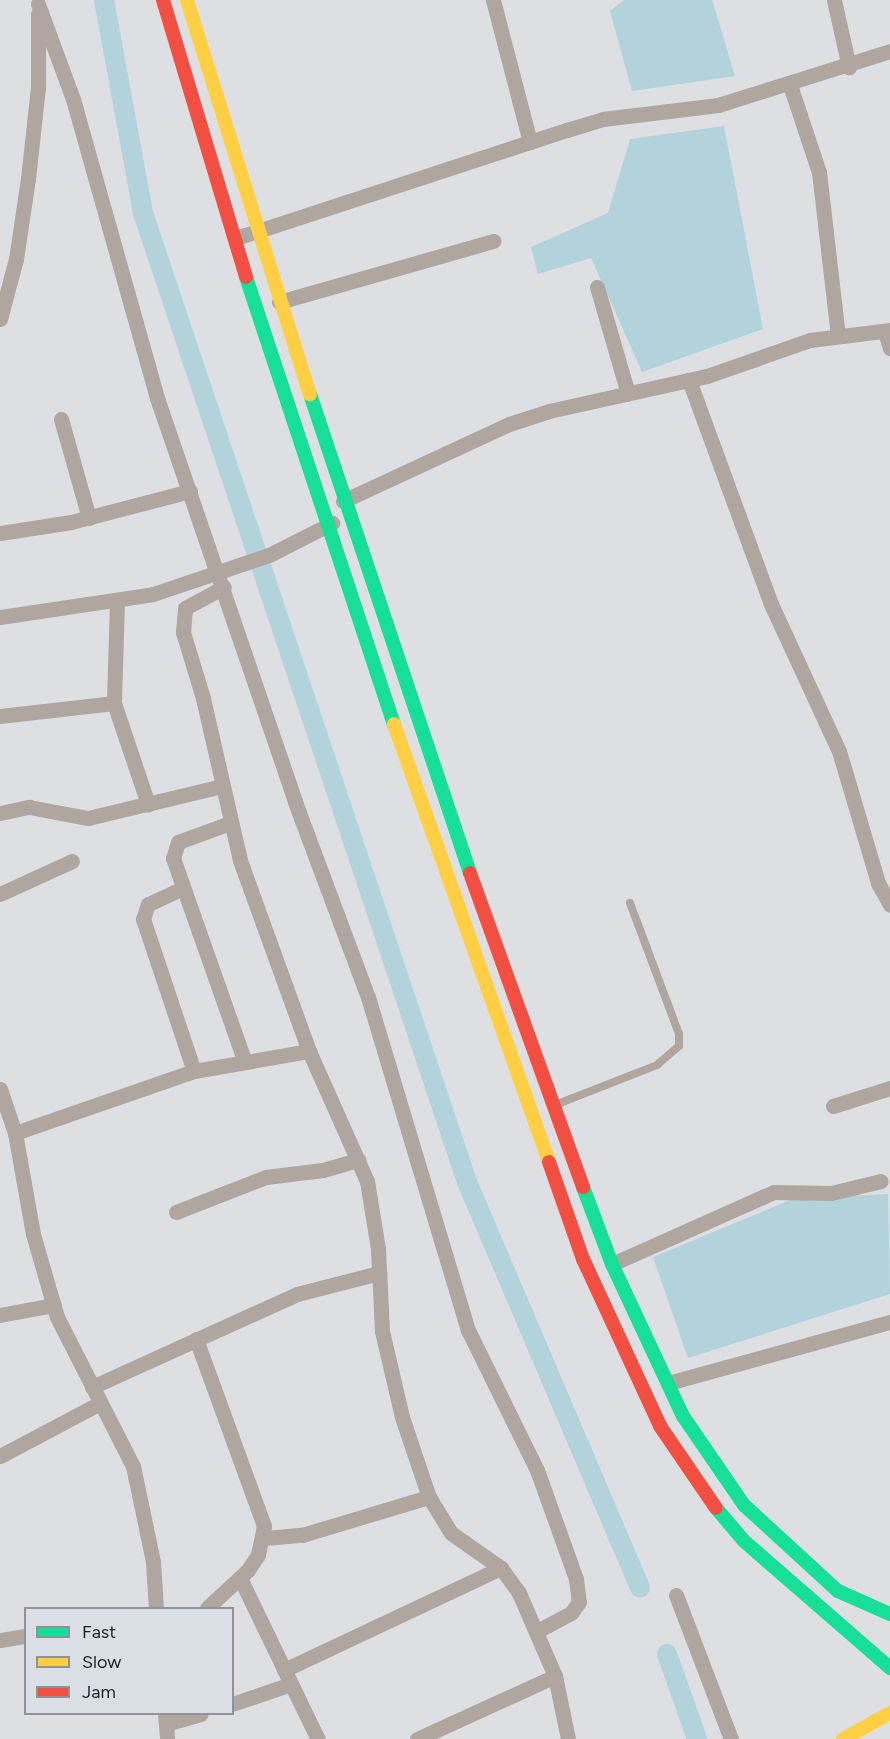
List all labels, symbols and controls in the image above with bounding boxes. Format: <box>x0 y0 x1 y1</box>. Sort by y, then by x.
legend <box>24 1607 234 1715</box>
text: Fast <box>82 1621 116 1643</box>
text: Slow <box>82 1651 121 1673</box>
text: Jam <box>82 1681 116 1703</box>

